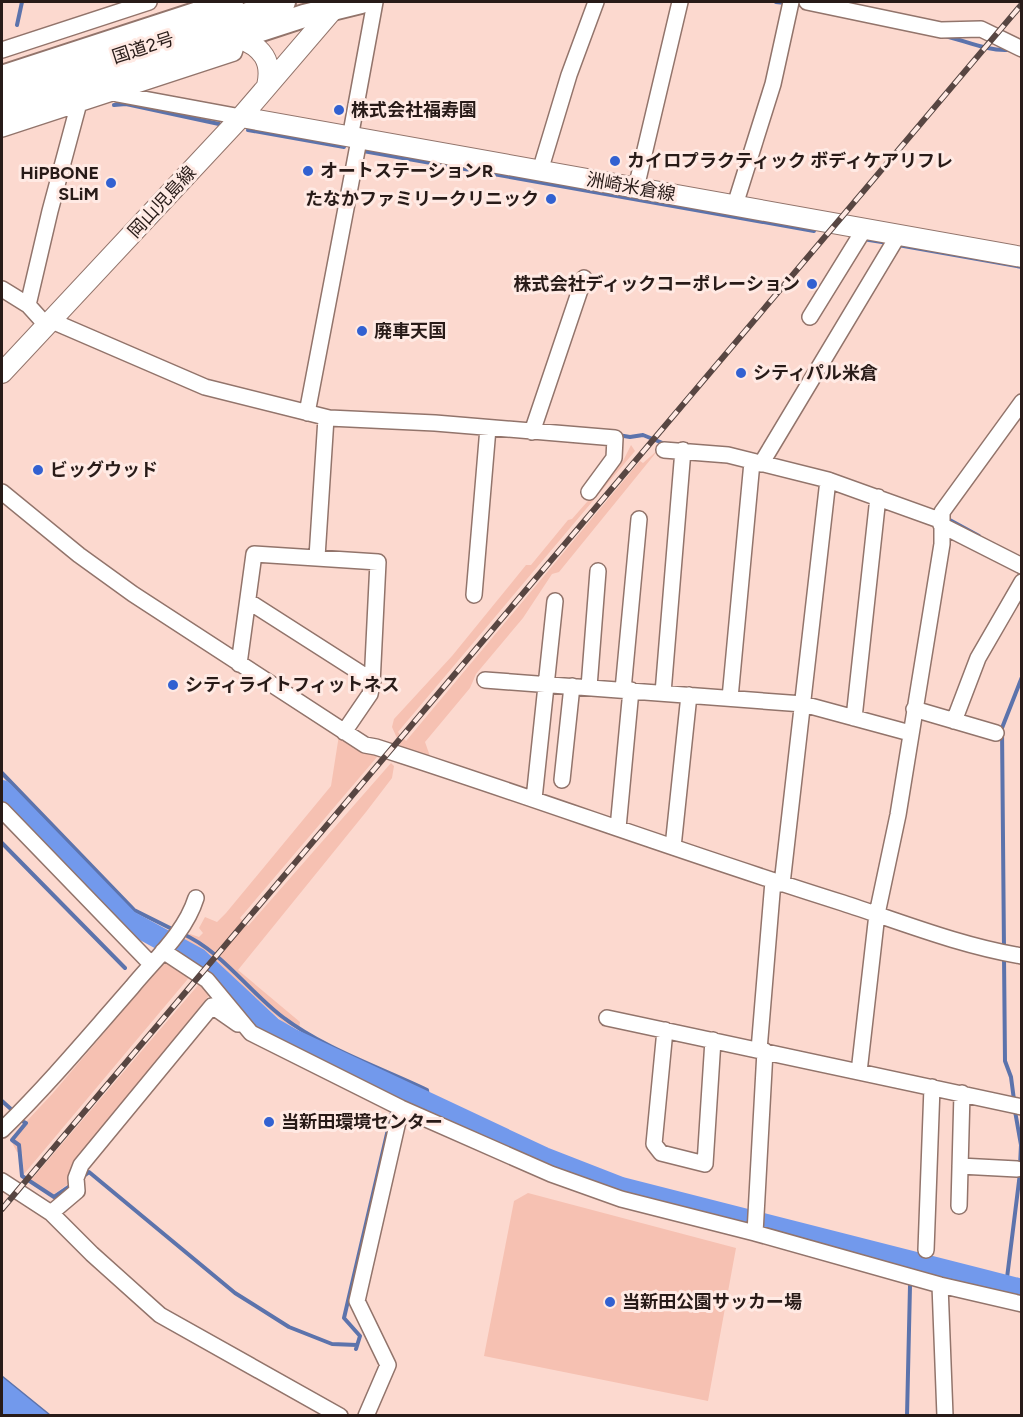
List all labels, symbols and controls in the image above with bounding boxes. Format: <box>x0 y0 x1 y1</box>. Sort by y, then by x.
street label: 国道2号 <box>109 28 177 68</box>
place label: 株式会社福寿園 <box>351 99 477 121</box>
marker: 株式会社福寿園 <box>332 103 346 117</box>
place label: カイロプラクティック ボディケアリフレ <box>627 150 953 172</box>
marker: カイロプラクティック ボディケアリフレ <box>608 154 622 168</box>
place label: オートステーションR <box>320 160 494 182</box>
place label: HiPBONE SLiM <box>20 162 99 205</box>
street label: 岡山児島線 <box>123 162 201 242</box>
marker: オートステーションR <box>301 164 315 178</box>
street label: 洲崎米倉線 <box>585 168 677 206</box>
marker: HiPBONE SLiM <box>104 176 118 190</box>
place label: たなかファミリークリニック <box>305 188 539 210</box>
marker: たなかファミリークリニック <box>544 192 558 206</box>
place label: 株式会社ディックコーポレーション <box>514 273 800 295</box>
marker: 株式会社ディックコーポレーション <box>805 277 819 291</box>
place label: 廃車天国 <box>374 320 446 342</box>
marker: 廃車天国 <box>355 324 369 338</box>
place label: シティパル米倉 <box>753 362 878 384</box>
marker: シティパル米倉 <box>734 366 748 380</box>
place label: ビッグウッド <box>50 459 158 481</box>
marker: ビッグウッド <box>31 463 45 477</box>
place label: シティライトフィットネス <box>185 674 400 696</box>
marker: シティライトフィットネス <box>166 678 180 692</box>
place label: 当新田環境センター <box>281 1111 443 1133</box>
marker: 当新田環境センター <box>262 1115 276 1129</box>
place label: 当新田公園サッカー場 <box>622 1291 802 1313</box>
marker: 当新田公園サッカー場 <box>603 1295 617 1309</box>

